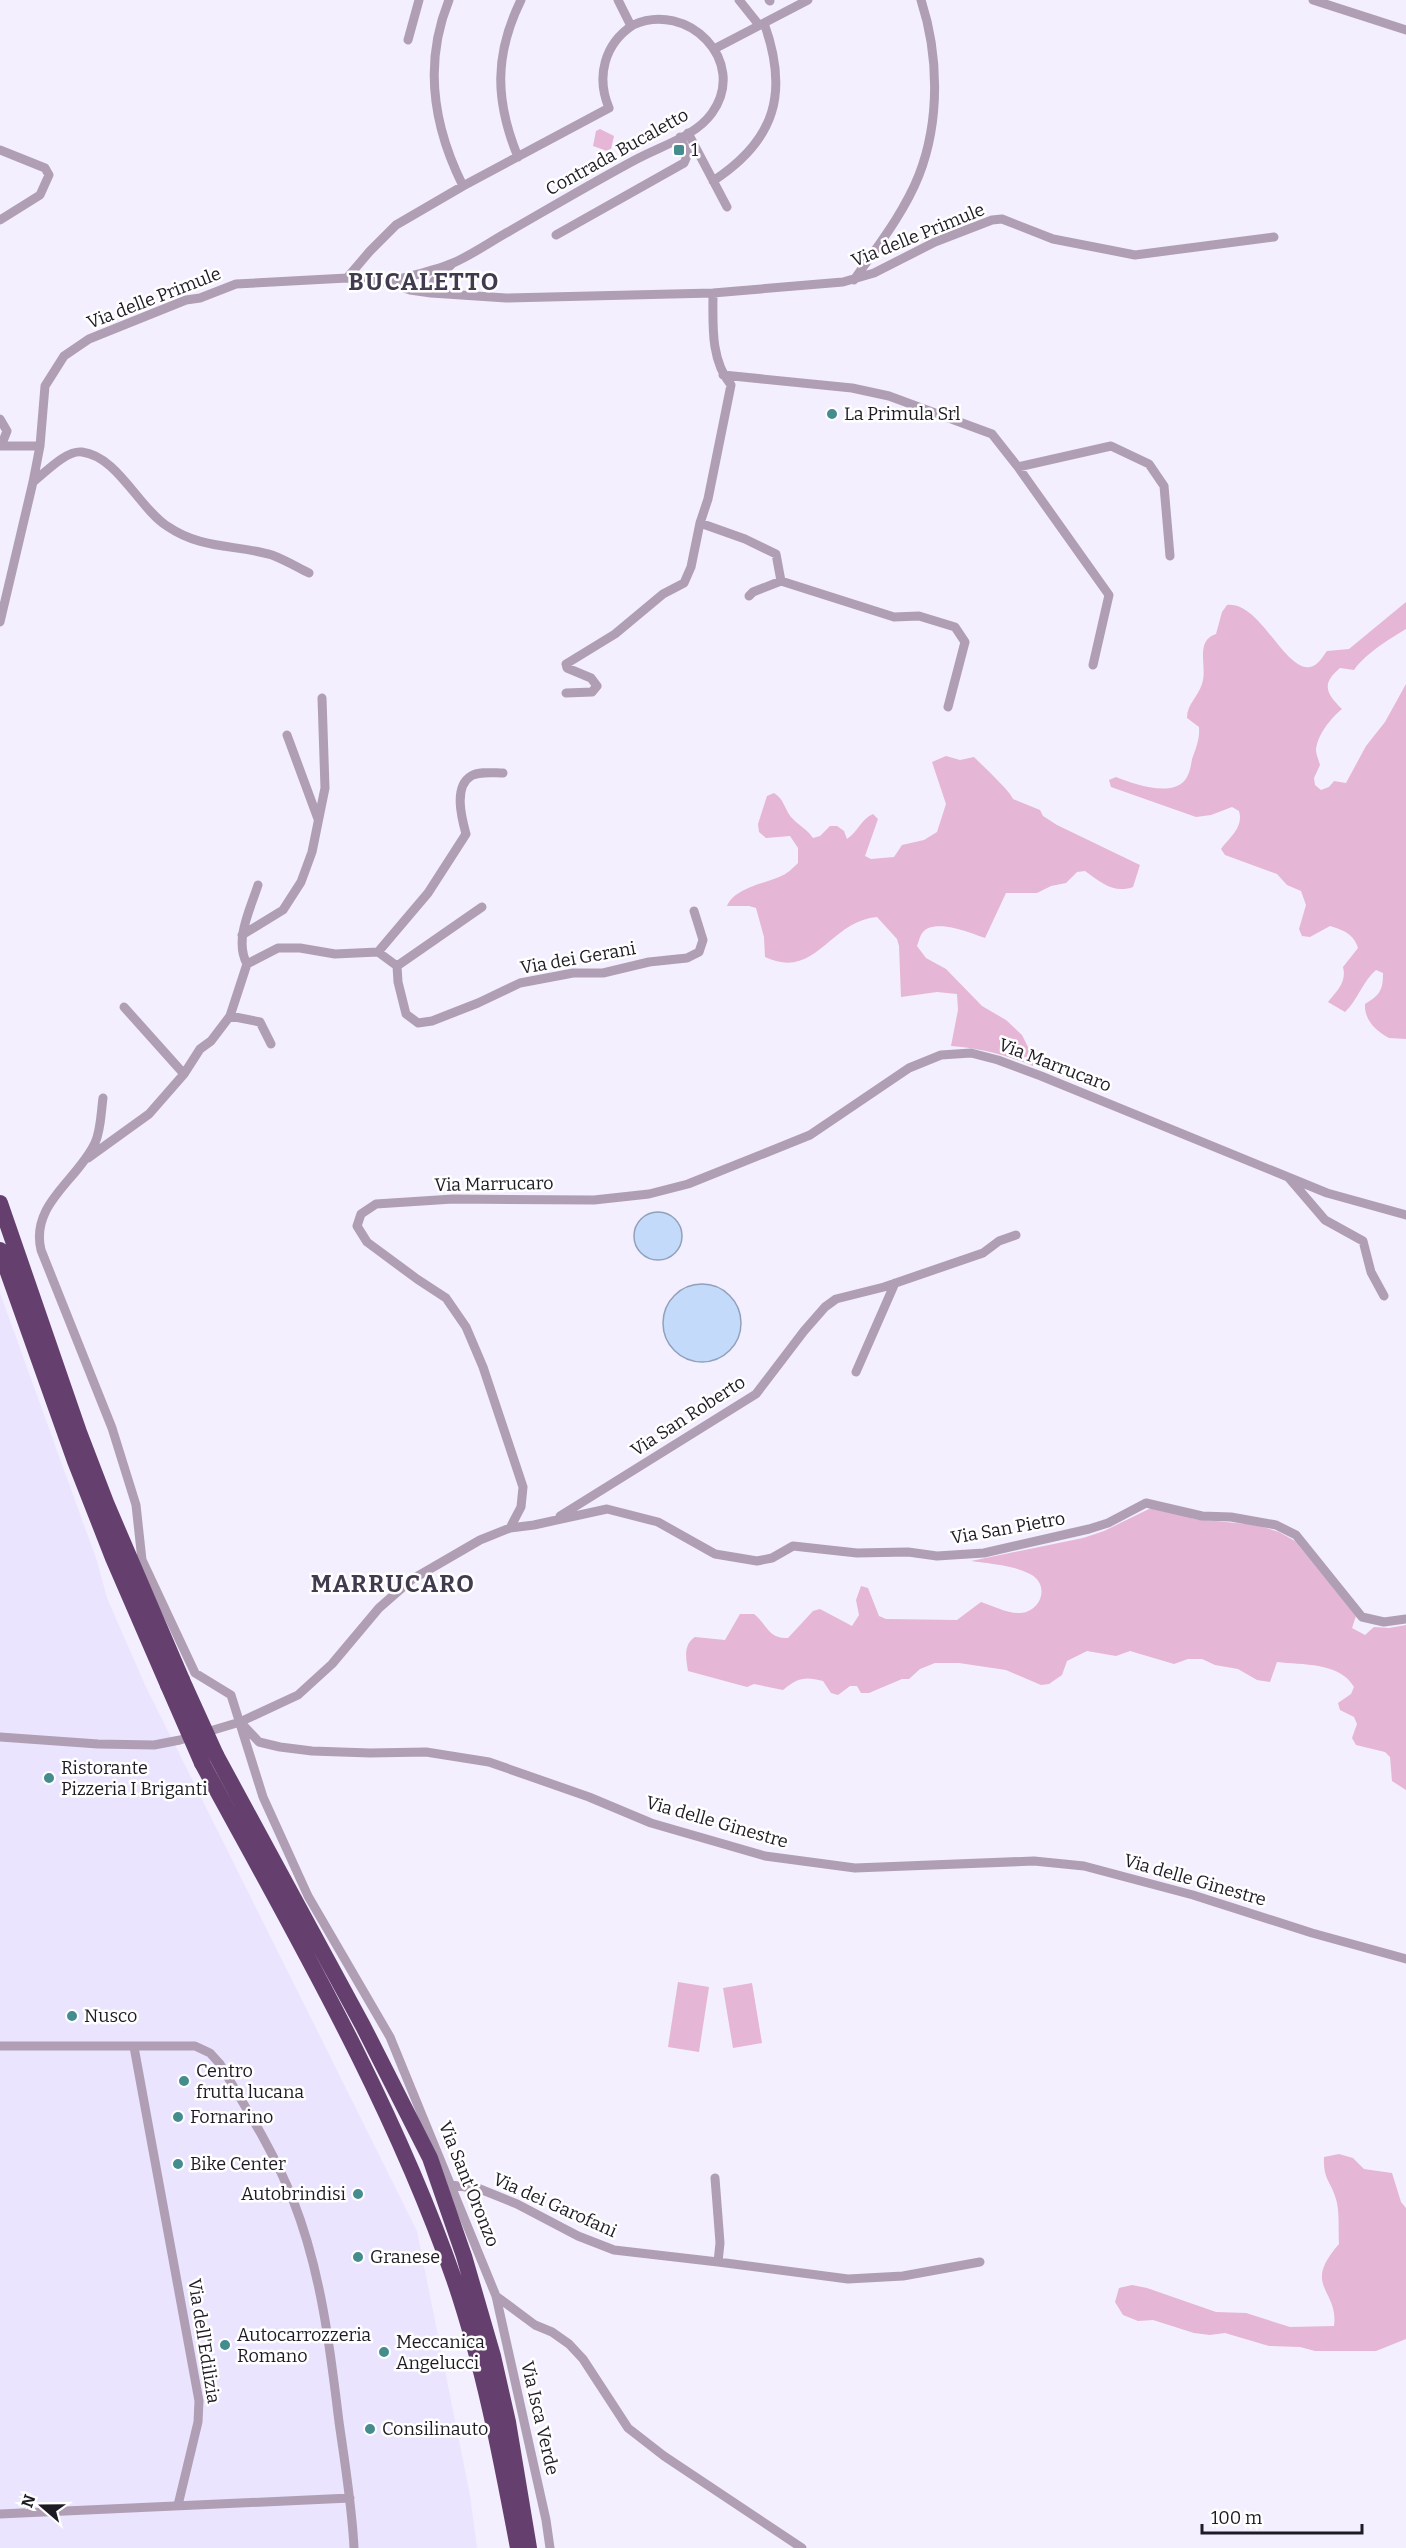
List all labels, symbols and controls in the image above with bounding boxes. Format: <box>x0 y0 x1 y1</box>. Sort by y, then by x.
street label: Contrada Bucaletto <box>542 104 692 200</box>
place label: 1 <box>691 139 699 161</box>
marker: 1 <box>672 143 686 157</box>
street label: Via delle Primule <box>848 198 988 272</box>
street label: Via delle Primule <box>84 262 224 334</box>
district label: BUCALETTO <box>348 268 500 296</box>
place label: La Primula Srl <box>844 403 961 425</box>
marker: La Primula Srl <box>825 407 839 421</box>
street label: Via dei Gerani <box>519 937 637 979</box>
street label: Via Marrucaro <box>995 1033 1115 1097</box>
street label: Via Marrucaro <box>434 1172 554 1196</box>
street label: Via San Roberto <box>627 1371 749 1461</box>
street label: Via San Pietro <box>949 1507 1067 1549</box>
district label: MARRUCARO <box>311 1570 475 1598</box>
place label: Ristorante Pizzeria I Briganti <box>61 1757 208 1800</box>
marker: Ristorante Pizzeria I Briganti <box>42 1771 56 1785</box>
street label: Via delle Ginestre <box>643 1791 791 1853</box>
street label: Via delle Ginestre <box>1121 1849 1269 1911</box>
place label: Nusco <box>84 2005 137 2027</box>
marker: Nusco <box>65 2009 79 2023</box>
place label: Centro frutta lucana <box>196 2060 304 2103</box>
marker: Centro frutta lucana <box>177 2074 191 2088</box>
place label: Fornarino <box>190 2106 273 2128</box>
marker: Fornarino <box>171 2110 185 2124</box>
street label: Via Sant'Oronzo <box>434 2118 504 2250</box>
place label: Bike Center <box>190 2153 286 2175</box>
marker: Bike Center <box>171 2157 185 2171</box>
street label: Via dei Garofani <box>490 2168 620 2242</box>
place label: Autobrindisi <box>241 2183 346 2205</box>
marker: Autobrindisi <box>351 2187 365 2201</box>
place label: Granese <box>370 2246 440 2268</box>
marker: Granese <box>351 2250 365 2264</box>
street label: Via dell'Edilizia <box>183 2277 225 2405</box>
place label: Autocarrozzeria Romano <box>237 2324 371 2367</box>
place label: Meccanica Angelucci <box>396 2331 485 2374</box>
marker: Autocarrozzeria Romano <box>218 2338 232 2352</box>
marker: Meccanica Angelucci <box>377 2345 391 2359</box>
street label: Via Isca Verde <box>516 2359 564 2477</box>
place label: Consilinauto <box>382 2418 488 2440</box>
marker: Consilinauto <box>363 2422 377 2436</box>
north arrow <box>12 2476 72 2536</box>
text: N <box>17 2492 39 2510</box>
scale bar <box>1202 2497 1362 2535</box>
text: 100 m <box>1211 2507 1262 2529</box>

